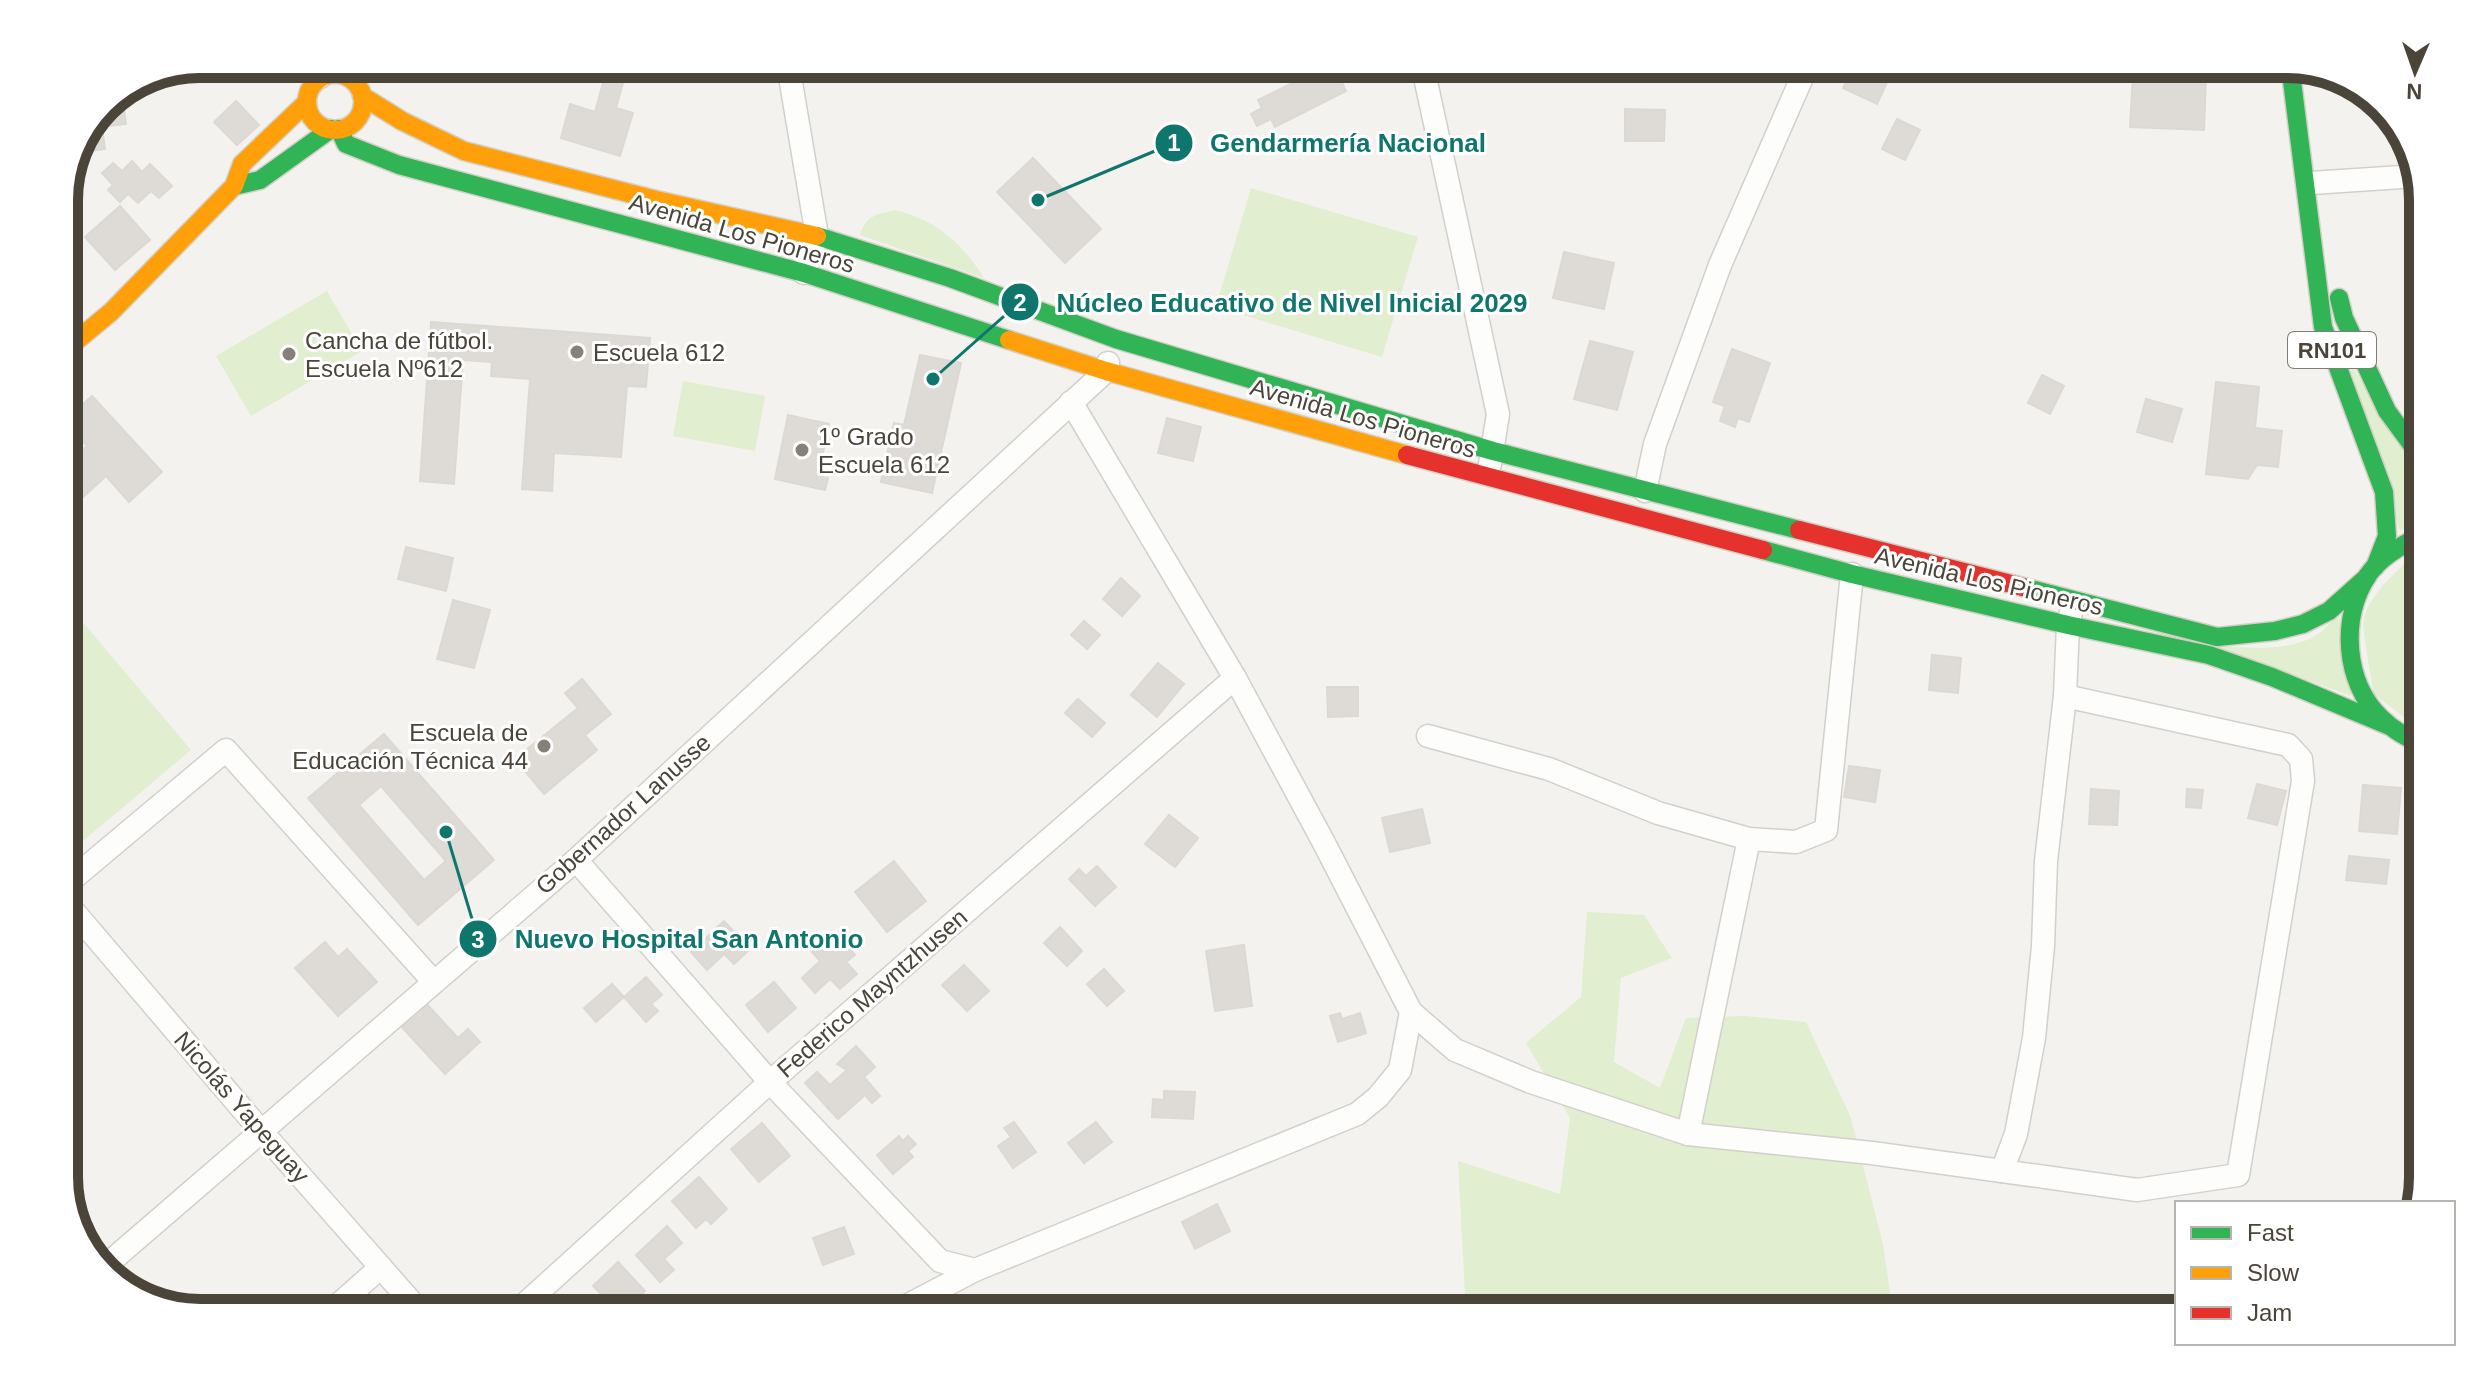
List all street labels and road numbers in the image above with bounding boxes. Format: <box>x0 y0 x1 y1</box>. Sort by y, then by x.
street label: Avenida Los Pioneros <box>626 188 858 278</box>
road number: RN101 <box>2288 332 2376 368</box>
street label: Avenida Los Pioneros <box>1247 373 1479 463</box>
street label: Avenida Los Pioneros <box>1872 542 2106 620</box>
street label: Gobernador Lanusse <box>530 729 716 899</box>
street label: Federico Mayntzhusen <box>772 903 972 1083</box>
street label: Nicolás Yapeguay <box>169 1026 315 1188</box>

